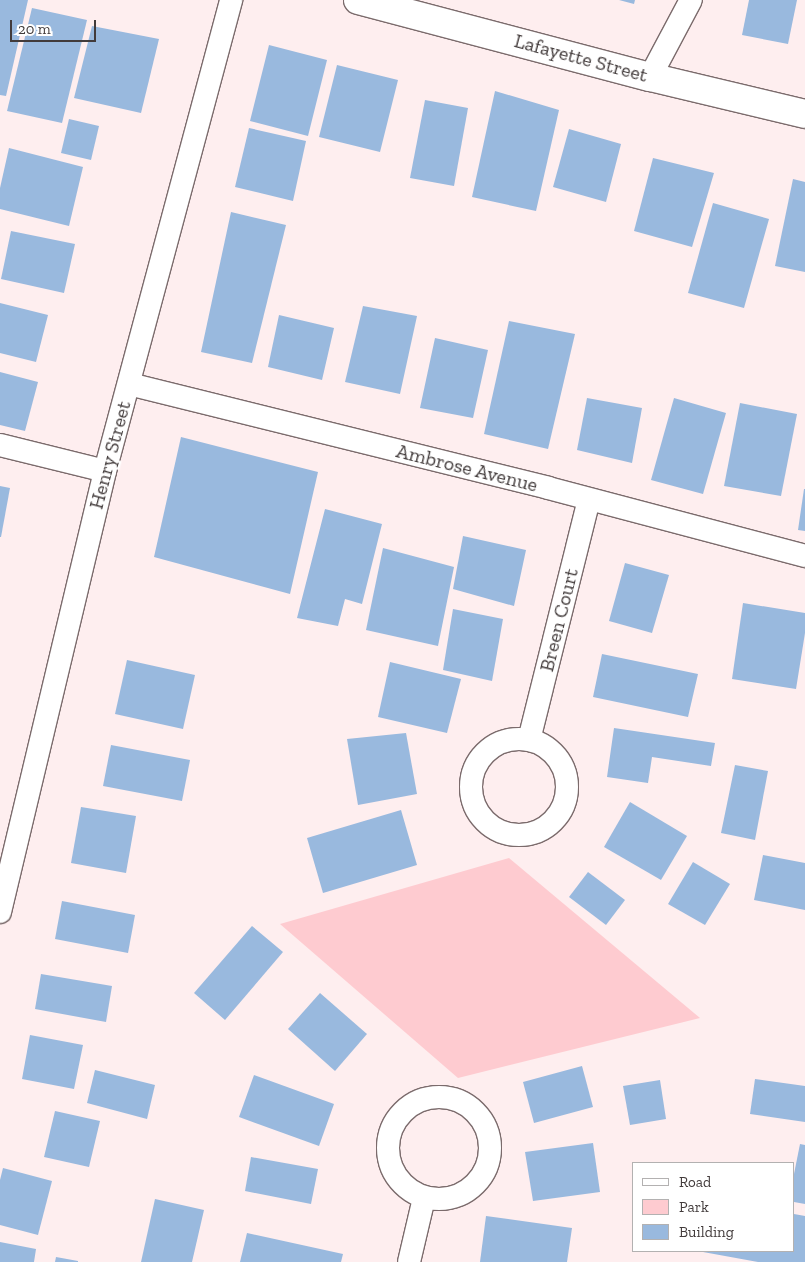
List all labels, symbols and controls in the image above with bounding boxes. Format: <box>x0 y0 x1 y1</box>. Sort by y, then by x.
scale bar <box>12 10 99 42</box>
text: 20 m <box>18 20 51 38</box>
street label: Lafayette Street <box>512 29 650 87</box>
street label: Henry Street <box>84 398 136 512</box>
street label: Ambrose Avenue <box>393 439 541 497</box>
street label: Breen Court <box>535 566 583 674</box>
legend <box>632 1162 795 1252</box>
text: Road <box>679 1173 711 1191</box>
text: Park <box>679 1198 709 1216</box>
text: Building <box>679 1223 734 1241</box>

